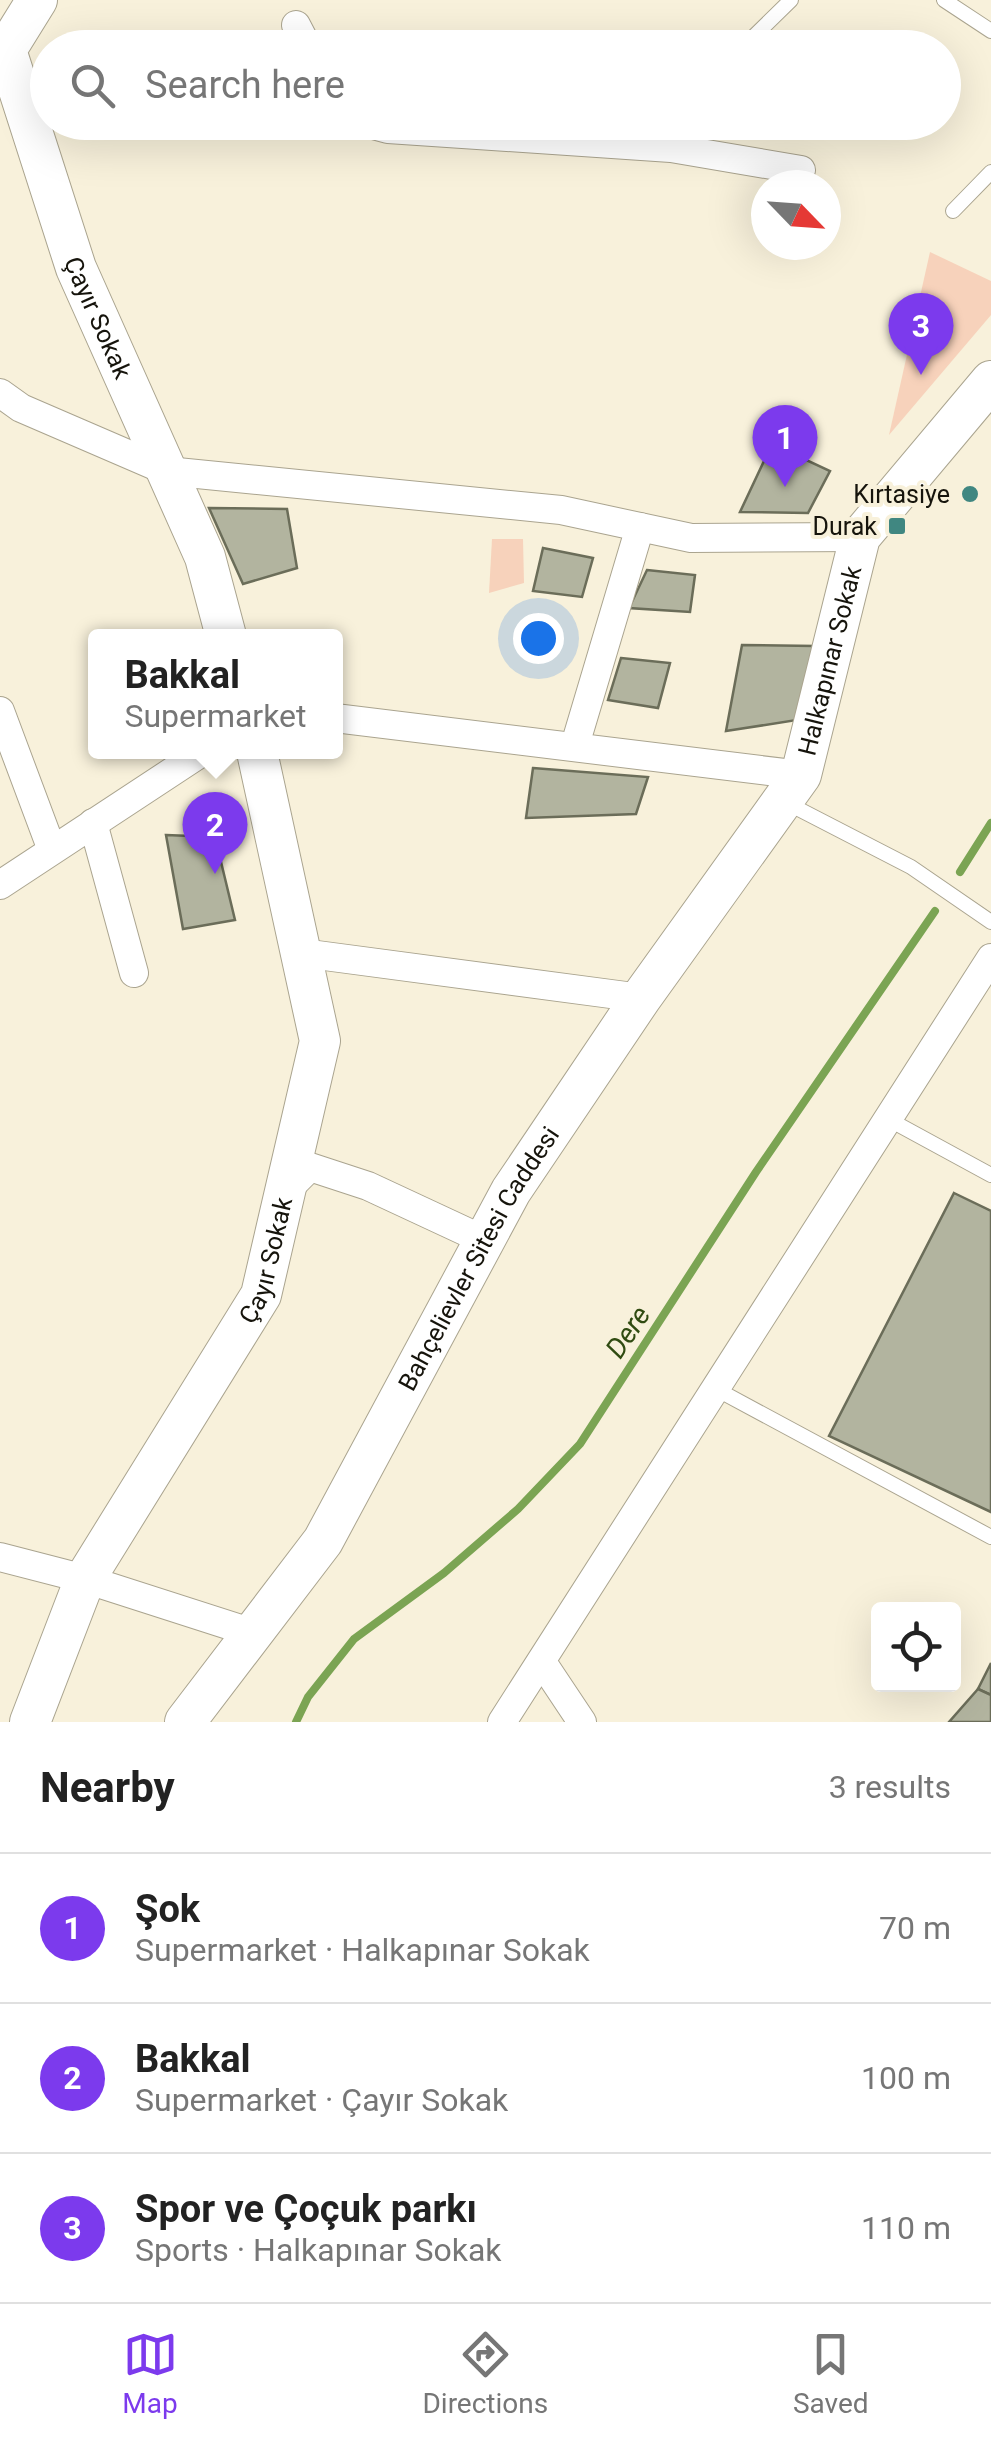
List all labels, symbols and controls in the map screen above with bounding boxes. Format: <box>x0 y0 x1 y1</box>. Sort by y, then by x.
search box <box>30 30 961 140</box>
icon: search <box>65 58 120 113</box>
text: Search here <box>145 63 345 107</box>
north arrow <box>751 170 841 260</box>
street label: Çayır Sokak <box>59 253 138 383</box>
pin: 3 <box>888 292 954 375</box>
pin: 1 <box>752 404 818 487</box>
place label: Kırtasiye <box>853 480 950 509</box>
marker: Kırtasiye <box>959 483 981 505</box>
place label: Durak <box>813 512 877 541</box>
marker: Durak <box>886 515 908 537</box>
street label: Halkapınar Sokak <box>792 562 867 758</box>
your location <box>513 613 564 664</box>
popup <box>88 629 343 759</box>
text: Bakkal <box>124 653 240 697</box>
text: Supermarket <box>124 697 307 735</box>
pin: 2 <box>182 792 248 874</box>
street label: Bahçelievler Sitesi Caddesi <box>392 1121 565 1395</box>
street label: Çayır Sokak <box>233 1194 298 1329</box>
water label: Dere <box>599 1300 657 1364</box>
map controls <box>871 1602 961 1692</box>
button: locate <box>871 1602 961 1692</box>
text: Nearby <box>40 1763 175 1812</box>
text: 3 results <box>829 1768 951 1806</box>
text: Şok <box>135 1887 200 1931</box>
text: 1 <box>63 1909 82 1947</box>
text: 70 m <box>879 1909 951 1947</box>
text: Supermarket · Halkapınar Sokak <box>135 1931 590 1969</box>
text: Bakkal <box>135 2037 251 2081</box>
text: 2 <box>63 2059 82 2097</box>
text: 100 m <box>861 2059 951 2097</box>
text: Supermarket · Çayır Sokak <box>135 2081 508 2119</box>
text: Spor ve Çoçuk parkı <box>135 2187 477 2231</box>
text: 3 <box>63 2209 82 2247</box>
text: 110 m <box>861 2209 951 2247</box>
text: Sports · Halkapınar Sokak <box>135 2231 502 2269</box>
tab: Map <box>122 2327 178 2420</box>
tab: Directions <box>422 2327 548 2420</box>
tab: Saved <box>793 2327 869 2420</box>

